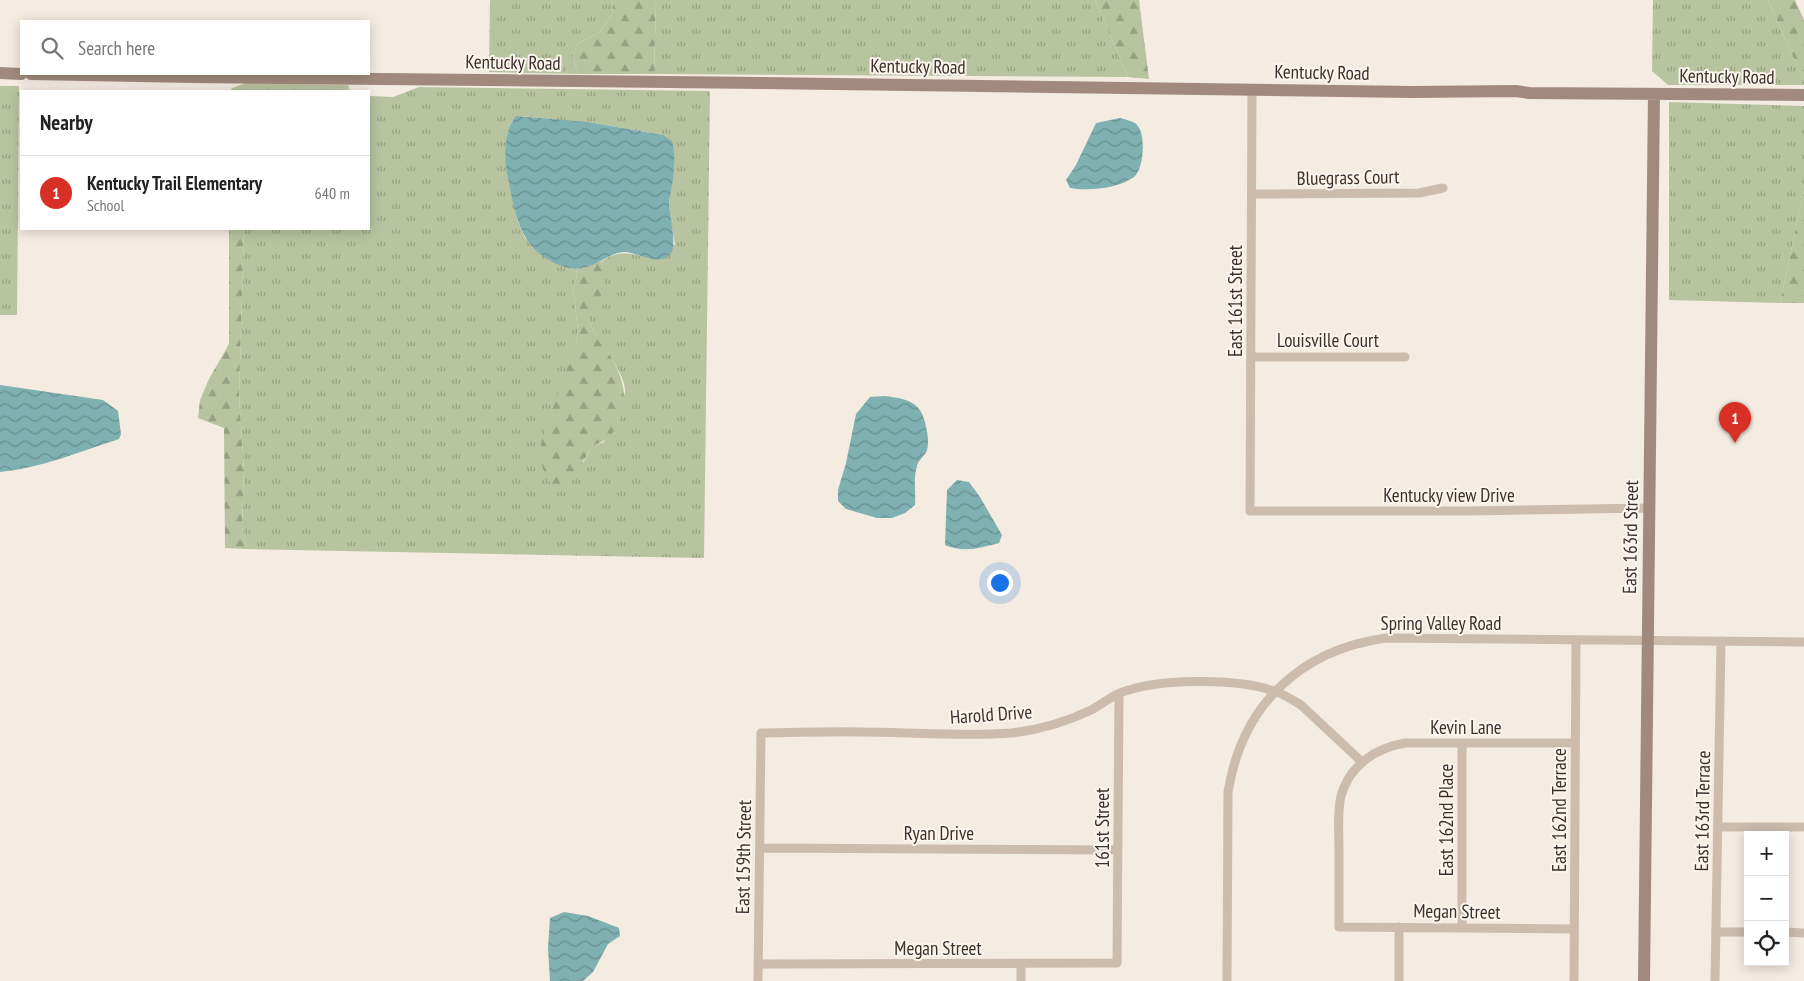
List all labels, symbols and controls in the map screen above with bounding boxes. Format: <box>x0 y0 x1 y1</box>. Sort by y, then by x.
search box <box>20 20 370 75</box>
icon: search <box>38 34 66 62</box>
text: Search here <box>78 36 155 60</box>
street label: Kentucky Road <box>465 49 561 75</box>
street label: Kentucky Road <box>870 53 966 79</box>
street label: Kentucky Road <box>1274 59 1370 85</box>
street label: Kentucky Road <box>1679 63 1775 89</box>
text: Nearby <box>40 109 93 136</box>
street label: Bluegrass Court <box>1296 164 1400 190</box>
text: Kentucky Trail Elementary <box>87 171 262 195</box>
text: 1 <box>52 183 60 203</box>
text: 640 m <box>315 183 350 203</box>
text: School <box>87 195 124 215</box>
street label: East 161st Street <box>1223 244 1247 357</box>
street label: Louisville Court <box>1277 328 1380 352</box>
pin: 1 <box>1719 402 1751 443</box>
street label: East 163rd Street <box>1617 479 1643 594</box>
street label: Kentucky view Drive <box>1383 483 1515 507</box>
your location <box>987 570 1013 596</box>
street label: Spring Valley Road <box>1381 611 1501 635</box>
street label: Harold Drive <box>949 699 1033 729</box>
street label: Kevin Lane <box>1430 715 1502 739</box>
street label: East 162nd Terrace <box>1547 748 1571 872</box>
street label: East 163rd Terrace <box>1689 750 1715 872</box>
street label: East 162nd Place <box>1434 764 1458 876</box>
street label: 161st Street <box>1090 787 1114 868</box>
street label: East 159th Street <box>730 799 756 914</box>
street label: Ryan Drive <box>904 821 974 845</box>
map controls <box>1744 831 1789 966</box>
button: + <box>1744 831 1789 876</box>
button: − <box>1744 876 1789 921</box>
street label: Megan Street <box>1413 898 1502 924</box>
button: locate <box>1744 921 1789 966</box>
street label: Megan Street <box>894 936 982 960</box>

